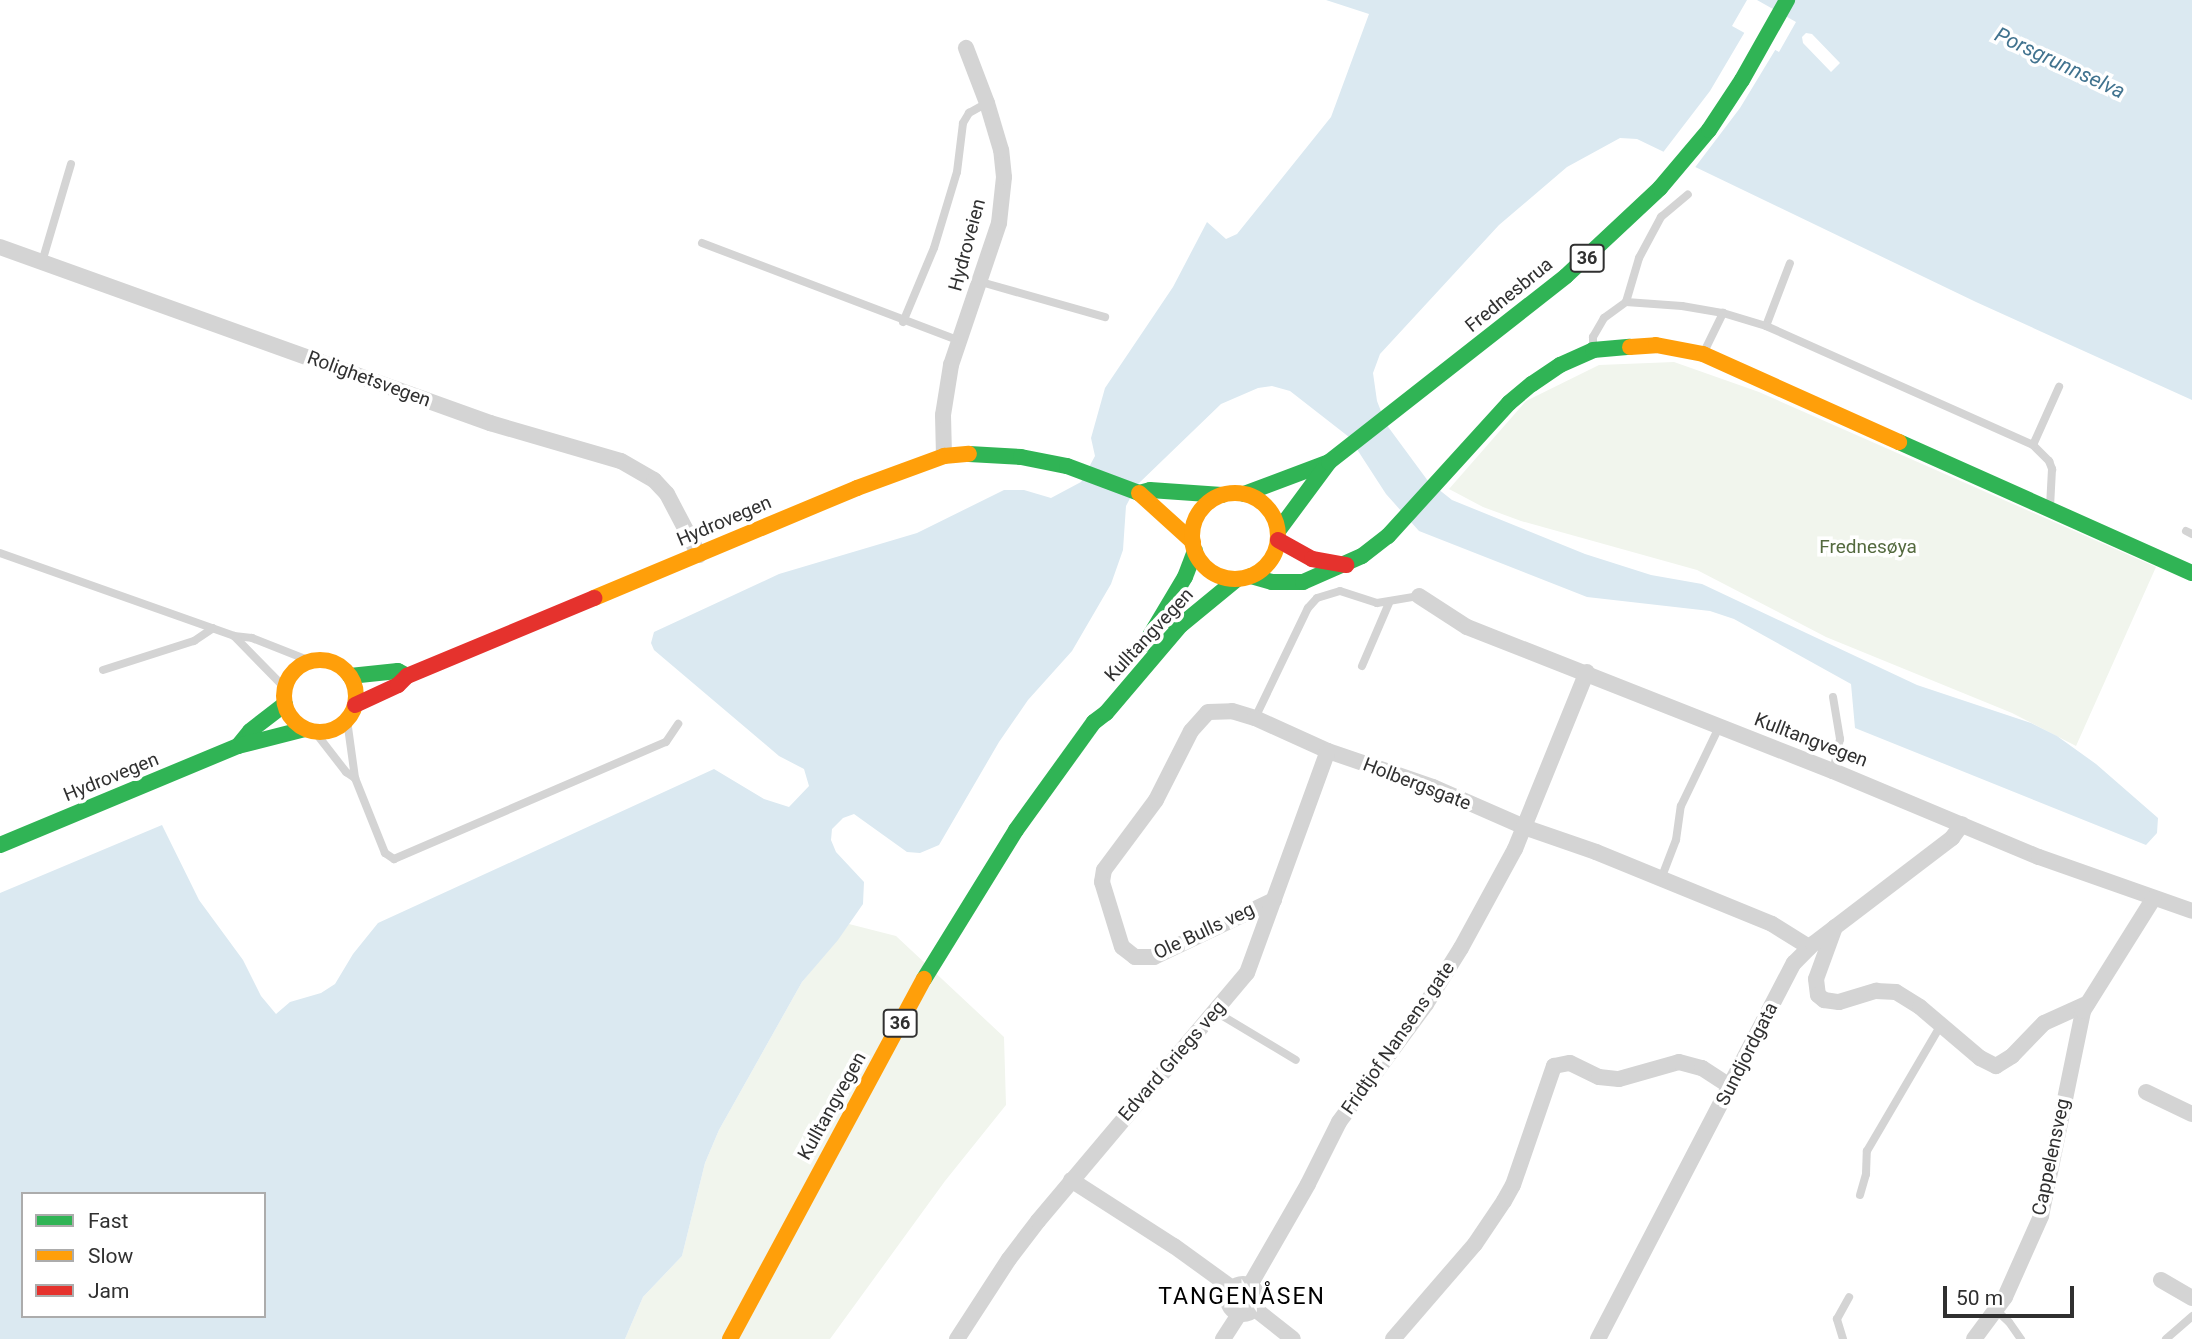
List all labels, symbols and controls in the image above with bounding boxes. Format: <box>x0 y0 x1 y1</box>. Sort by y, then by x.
water label: Porsgrunnselva <box>1991 22 2129 104</box>
street label: Hydroveien <box>944 196 990 294</box>
road number: 36 <box>1570 244 1604 272</box>
street label: Frednesbrua <box>1461 253 1557 337</box>
street label: Rolighetsvegen <box>304 346 434 412</box>
street label: Hydrovegen <box>673 491 775 551</box>
park label: Frednesøya <box>1819 536 1917 558</box>
street label: Kulltangvegen <box>1100 584 1198 686</box>
street label: Kulltangvegen <box>1751 708 1871 772</box>
street label: Hydrovegen <box>60 748 162 806</box>
street label: Holbergsgate <box>1360 753 1474 815</box>
street label: Ole Bulls veg <box>1150 898 1258 964</box>
street label: Fridtjof Nansens gate <box>1337 957 1459 1119</box>
street label: Edvard Griegs veg <box>1114 996 1230 1126</box>
street label: Sundjordgata <box>1711 999 1783 1109</box>
road number: 36 <box>883 1008 918 1038</box>
street label: Kulltangvegen <box>793 1048 871 1164</box>
street label: Cappelensveg <box>2027 1096 2075 1218</box>
legend <box>21 1192 266 1318</box>
text: Fast <box>88 1209 128 1233</box>
text: Slow <box>88 1244 133 1268</box>
scale bar <box>1947 1272 2078 1316</box>
text: Jam <box>88 1279 129 1303</box>
district label: TANGENÅSEN <box>1159 1283 1325 1311</box>
text: 50 m <box>1956 1286 2003 1310</box>

